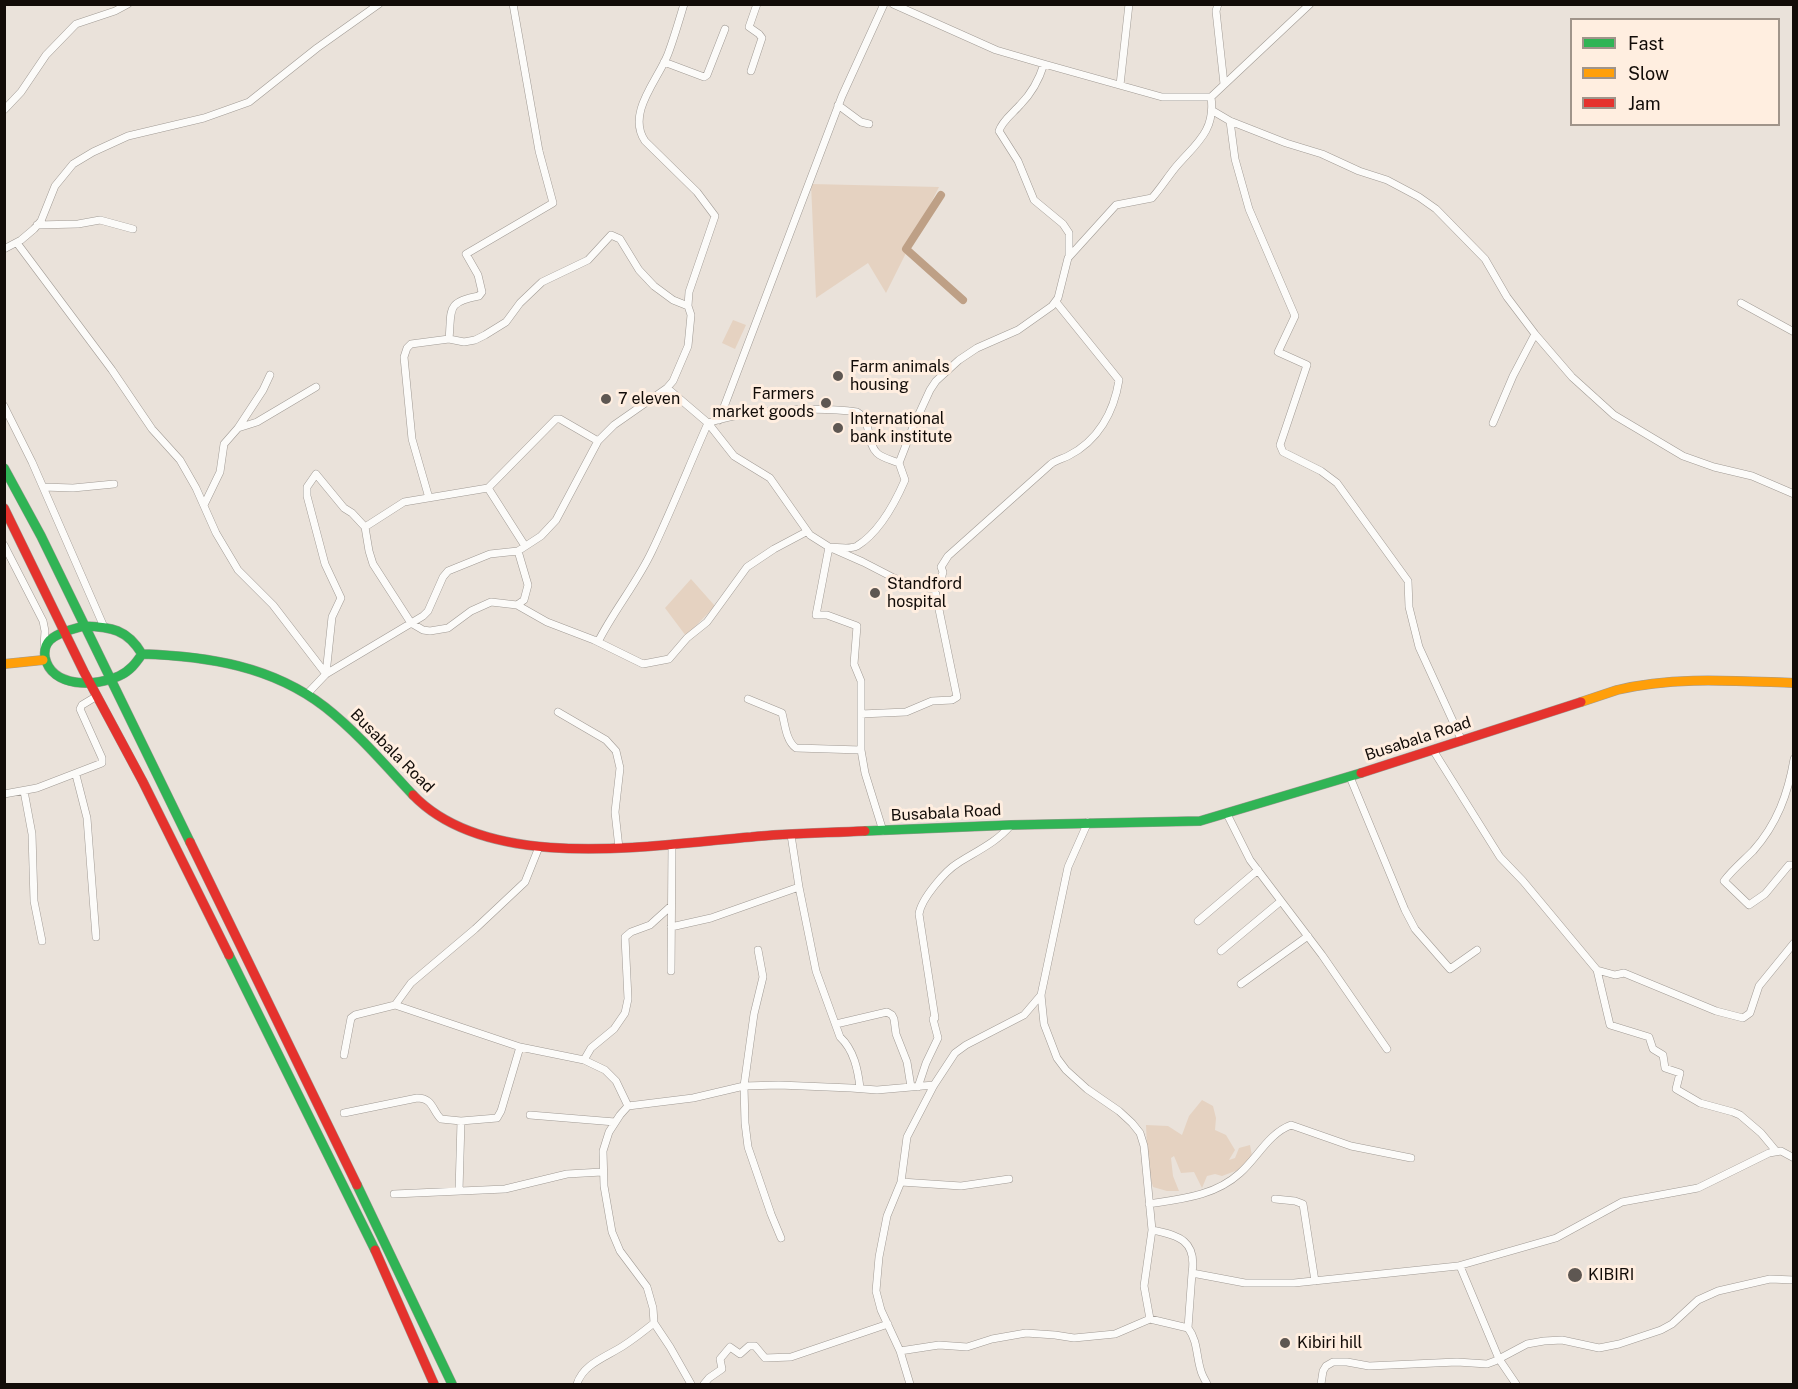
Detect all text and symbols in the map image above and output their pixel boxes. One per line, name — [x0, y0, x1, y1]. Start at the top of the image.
legend — [1570, 18, 1780, 126]
text: Fast — [1628, 33, 1664, 54]
text: Slow — [1628, 63, 1669, 84]
text: Jam — [1628, 93, 1661, 114]
place label: Farm animals housing — [850, 357, 950, 395]
marker: Farm animals housing — [831, 369, 845, 383]
place label: Farmers market goods — [712, 384, 814, 422]
place label: 7 eleven — [618, 389, 680, 409]
marker: 7 eleven — [599, 392, 613, 406]
marker: Farmers market goods — [819, 396, 833, 410]
place label: International bank institute — [850, 409, 952, 447]
marker: International bank institute — [831, 421, 845, 435]
place label: Standford hospital — [887, 574, 962, 612]
marker: Standford hospital — [868, 586, 882, 600]
street label: Busabala Road — [346, 705, 438, 797]
street label: Busabala Road — [1362, 713, 1474, 765]
street label: Busabala Road — [890, 801, 1002, 825]
place label: KIBIRI — [1588, 1265, 1634, 1285]
marker: KIBIRI — [1566, 1266, 1584, 1284]
place label: Kibiri hill — [1297, 1333, 1362, 1353]
marker: Kibiri hill — [1278, 1336, 1292, 1350]

